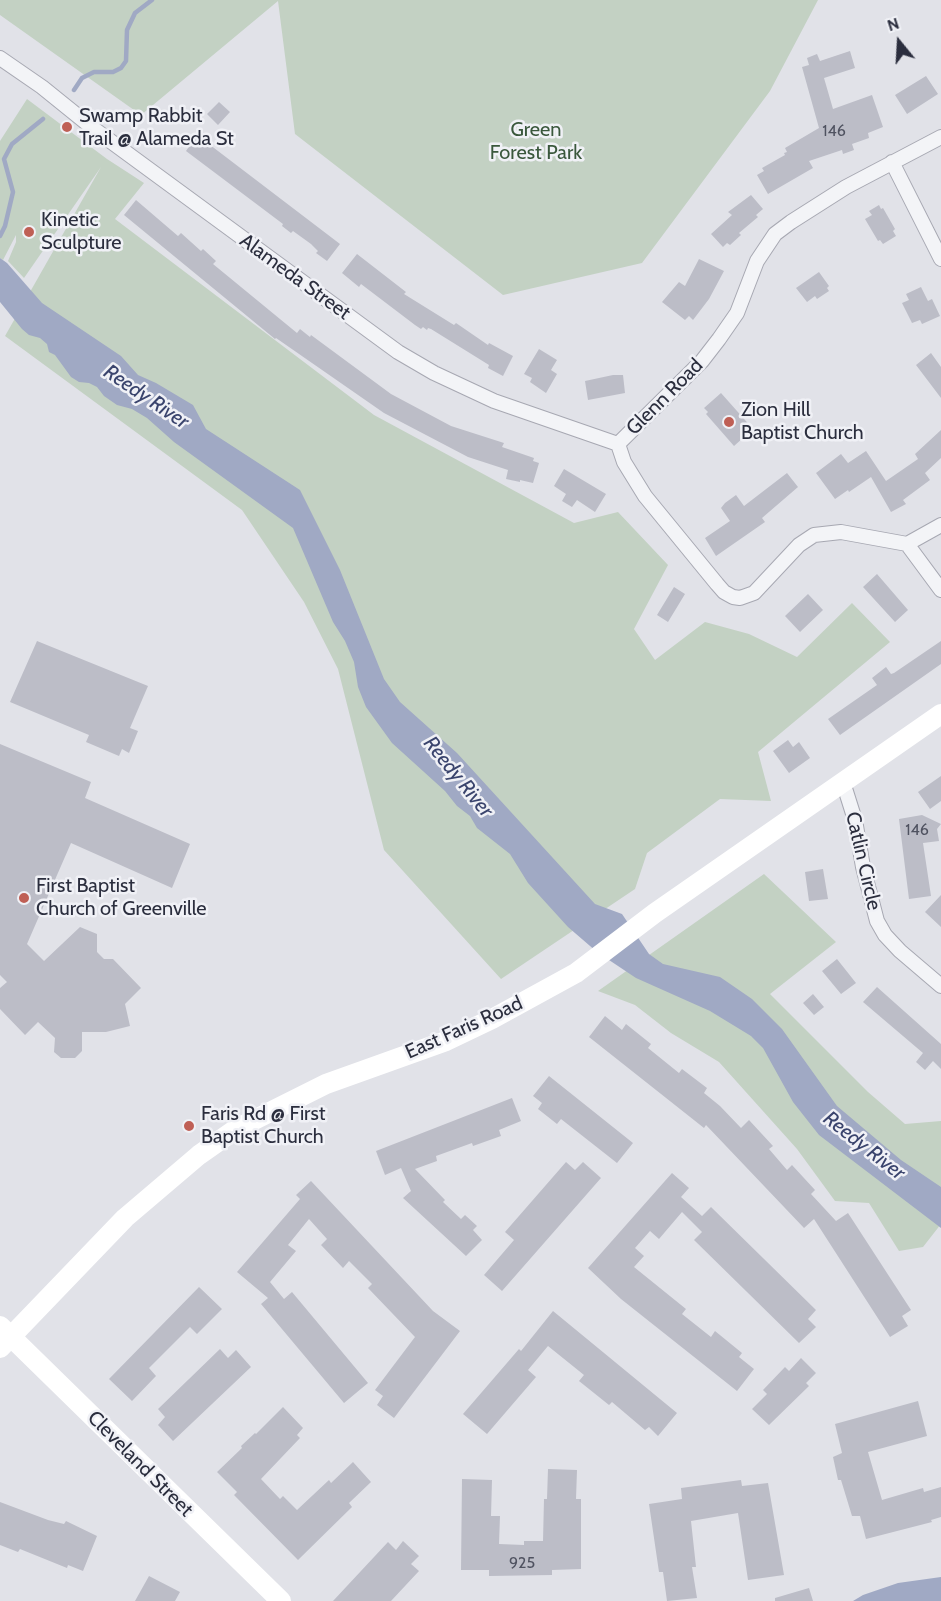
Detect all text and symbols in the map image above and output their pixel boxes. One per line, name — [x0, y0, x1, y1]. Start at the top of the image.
north arrow — [869, 12, 929, 72]
text: N — [885, 14, 902, 35]
place label: Swamp Rabbit Trail @ Alameda St — [79, 104, 234, 151]
park label: Green Forest Park — [490, 118, 582, 165]
marker: Swamp Rabbit Trail @ Alameda St — [60, 120, 74, 134]
house number: 146 — [822, 121, 846, 141]
place label: Kinetic Sculpture — [41, 208, 121, 255]
marker: Kinetic Sculpture — [22, 225, 36, 239]
street label: Alameda Street — [235, 229, 355, 325]
street label: Glenn Road — [622, 354, 708, 440]
water label: Reedy River — [99, 359, 193, 435]
place label: Zion Hill Baptist Church — [741, 398, 864, 445]
marker: Zion Hill Baptist Church — [722, 415, 736, 429]
water label: Reedy River — [418, 731, 498, 823]
street label: Catlin Circle — [840, 809, 886, 913]
house number: 146 — [905, 820, 929, 840]
place label: First Baptist Church of Greenville — [36, 874, 207, 921]
marker: First Baptist Church of Greenville — [17, 891, 31, 905]
street label: East Faris Road — [402, 991, 526, 1065]
place label: Faris Rd @ First Baptist Church — [201, 1102, 325, 1149]
water label: Reedy River — [818, 1106, 910, 1186]
marker: Faris Rd @ First Baptist Church — [182, 1119, 196, 1133]
street label: Cleveland Street — [82, 1406, 198, 1522]
house number: 925 — [509, 1553, 535, 1573]

